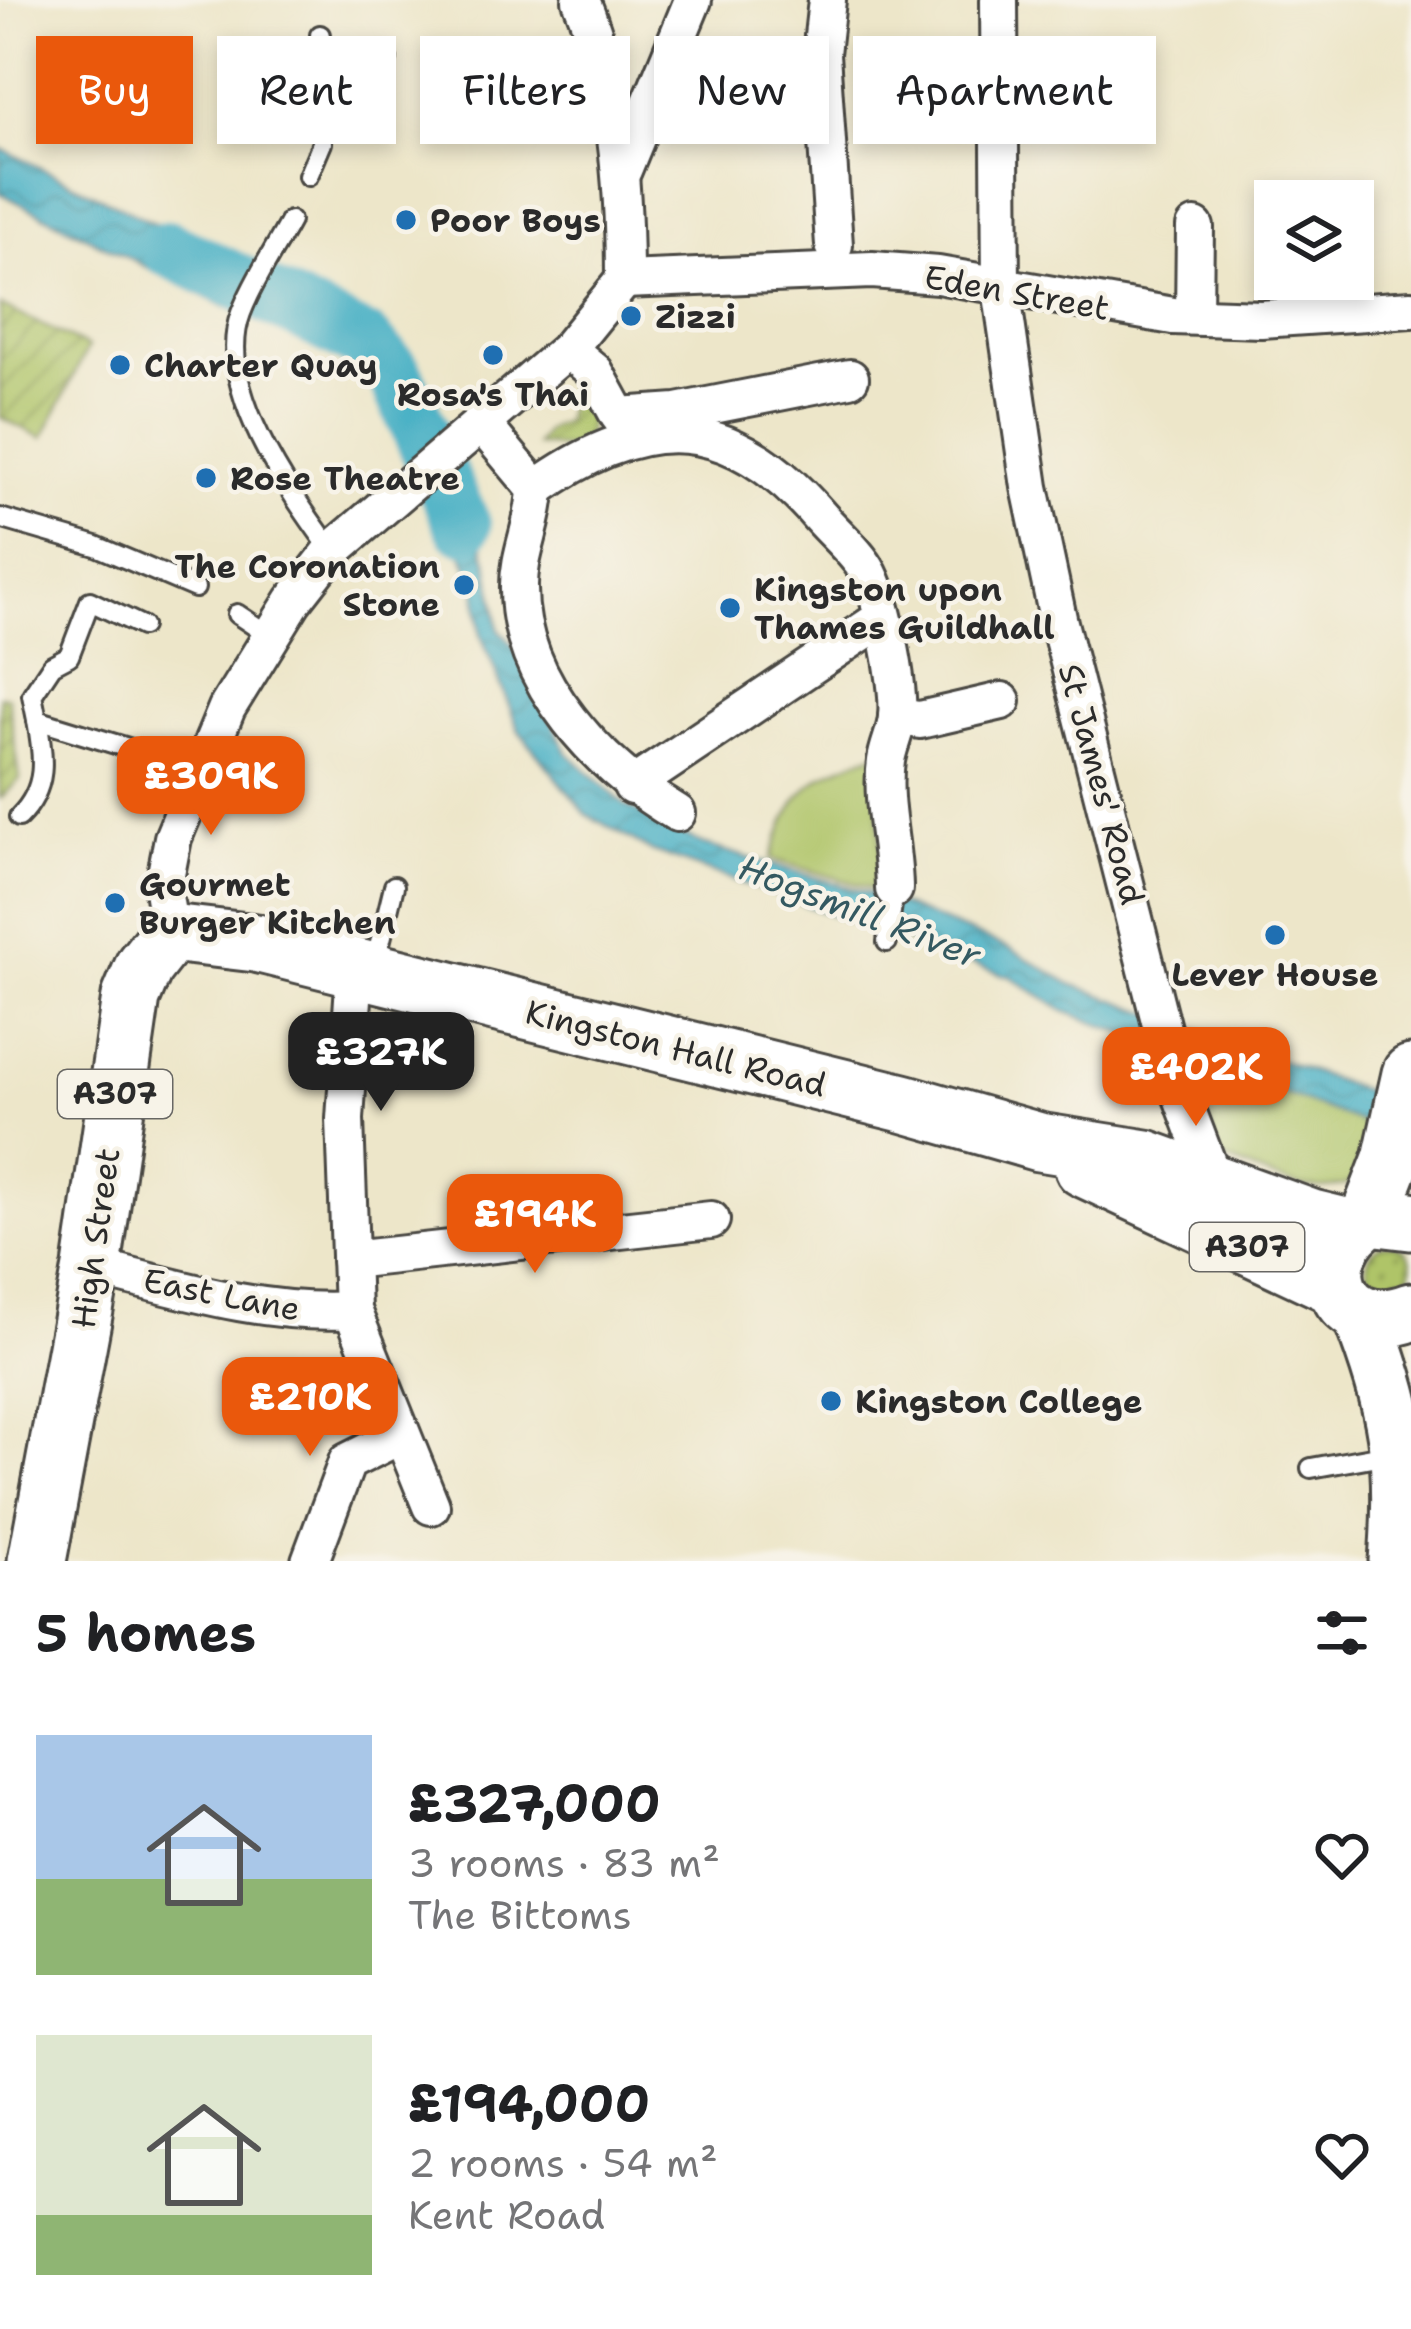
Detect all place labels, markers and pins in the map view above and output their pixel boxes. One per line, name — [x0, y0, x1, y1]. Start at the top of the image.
place label: Poor Boys — [430, 198, 601, 243]
marker: Poor Boys — [393, 207, 419, 233]
place label: Zizzi — [655, 294, 736, 339]
marker: Zizzi — [618, 303, 644, 329]
marker: Rosa's Thai — [480, 342, 506, 368]
place label: Charter Quay — [144, 343, 378, 388]
marker: Charter Quay — [107, 352, 133, 378]
place label: Rosa's Thai — [397, 372, 589, 417]
place label: Rose Theatre — [230, 456, 460, 501]
marker: Rose Theatre — [193, 465, 219, 491]
place label: The Coronation Stone — [174, 544, 440, 627]
place label: Kingston upon Thames Guildhall — [754, 567, 1055, 650]
marker: The Coronation Stone — [451, 572, 477, 598]
marker: Kingston upon Thames Guildhall — [717, 595, 743, 621]
pin: £309K — [127, 736, 295, 838]
place label: Gourmet Burger Kitchen — [139, 862, 396, 945]
marker: Gourmet Burger Kitchen — [102, 890, 128, 916]
marker: Lever House — [1262, 922, 1288, 948]
place label: Lever House — [1171, 952, 1379, 997]
pin: £327K — [297, 1012, 465, 1114]
pin: £402K — [1112, 1027, 1280, 1129]
pin: £194K — [451, 1174, 619, 1276]
pin: £210K — [226, 1357, 394, 1459]
place label: Kingston College — [855, 1379, 1143, 1424]
marker: Kingston College — [818, 1388, 844, 1414]

